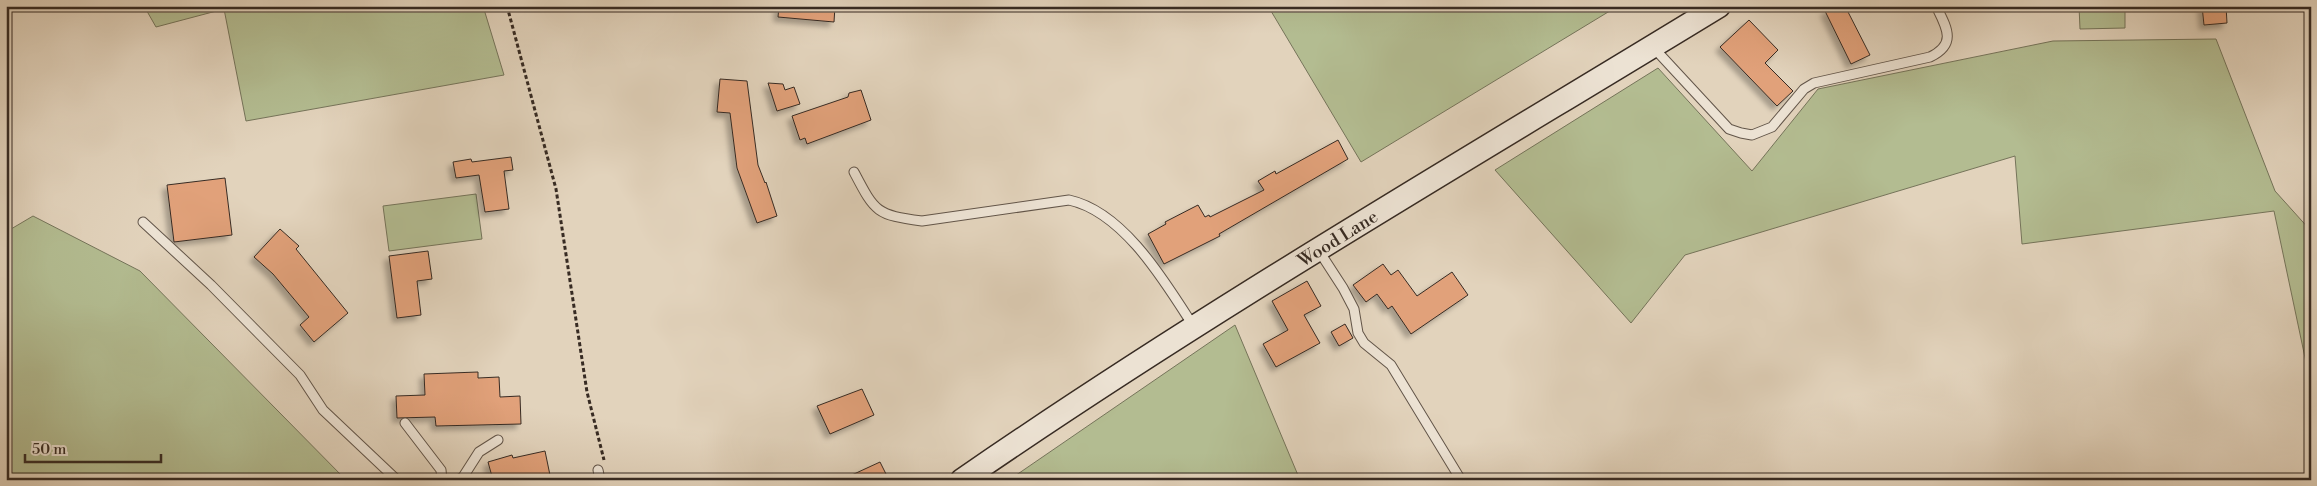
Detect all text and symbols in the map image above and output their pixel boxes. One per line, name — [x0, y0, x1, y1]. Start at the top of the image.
street label: Wood Lane — [1293, 205, 1382, 273]
scale bar — [25, 431, 161, 463]
text: 50 m — [32, 440, 66, 459]

